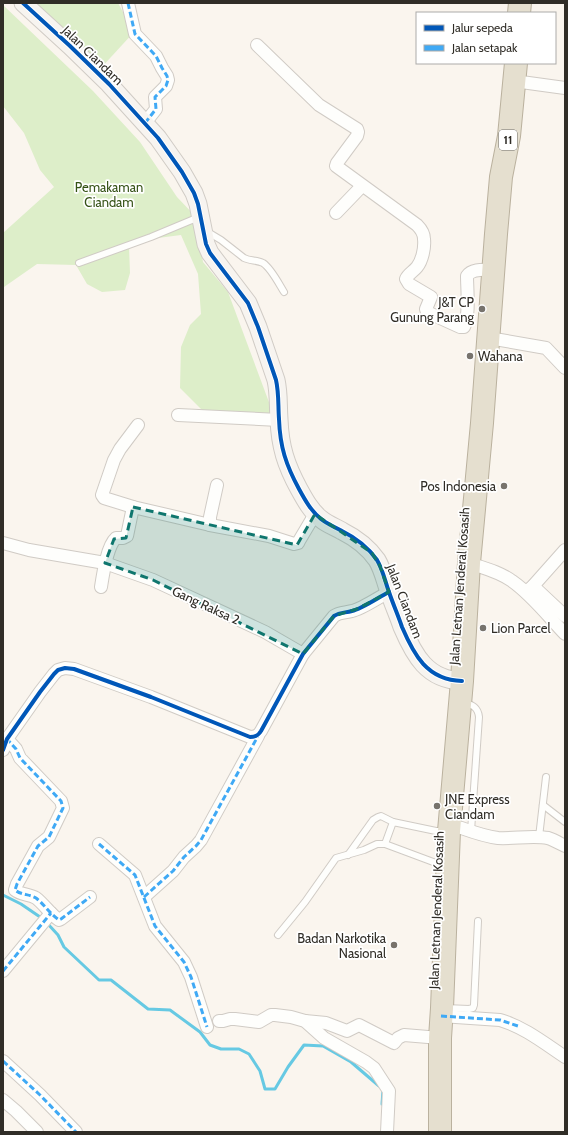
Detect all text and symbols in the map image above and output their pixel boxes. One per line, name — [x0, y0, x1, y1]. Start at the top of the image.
legend — [416, 12, 556, 64]
text: Jalur sepeda — [451, 20, 513, 35]
street label: Jalan Ciandam — [59, 21, 127, 88]
text: Jalan setapak — [451, 40, 518, 55]
road number: 11 — [499, 130, 517, 150]
park label: Pemakaman Ciandam — [75, 179, 143, 210]
place label: J&T CP Gunung Parang — [390, 294, 475, 325]
marker: J&T CP Gunung Parang — [477, 304, 487, 314]
place label: Wahana — [478, 348, 524, 364]
marker: Wahana — [465, 351, 475, 361]
place label: Pos Indonesia — [420, 478, 497, 494]
marker: Pos Indonesia — [499, 481, 509, 491]
street label: Jalan Letnan Jenderal Kosasih — [445, 507, 472, 666]
street label: Jalan Ciandam — [383, 561, 427, 640]
street label: Gang Raksa 2 — [170, 582, 243, 628]
place label: Lion Parcel — [491, 620, 551, 636]
marker: Lion Parcel — [478, 623, 488, 633]
place label: JNE Express Ciandam — [444, 791, 510, 822]
marker: JNE Express Ciandam — [432, 801, 442, 811]
street label: Jalan Letnan Jenderal Kosasih — [425, 831, 447, 990]
place label: Badan Narkotika Nasional — [297, 930, 387, 961]
marker: Badan Narkotika Nasional — [389, 940, 399, 950]

